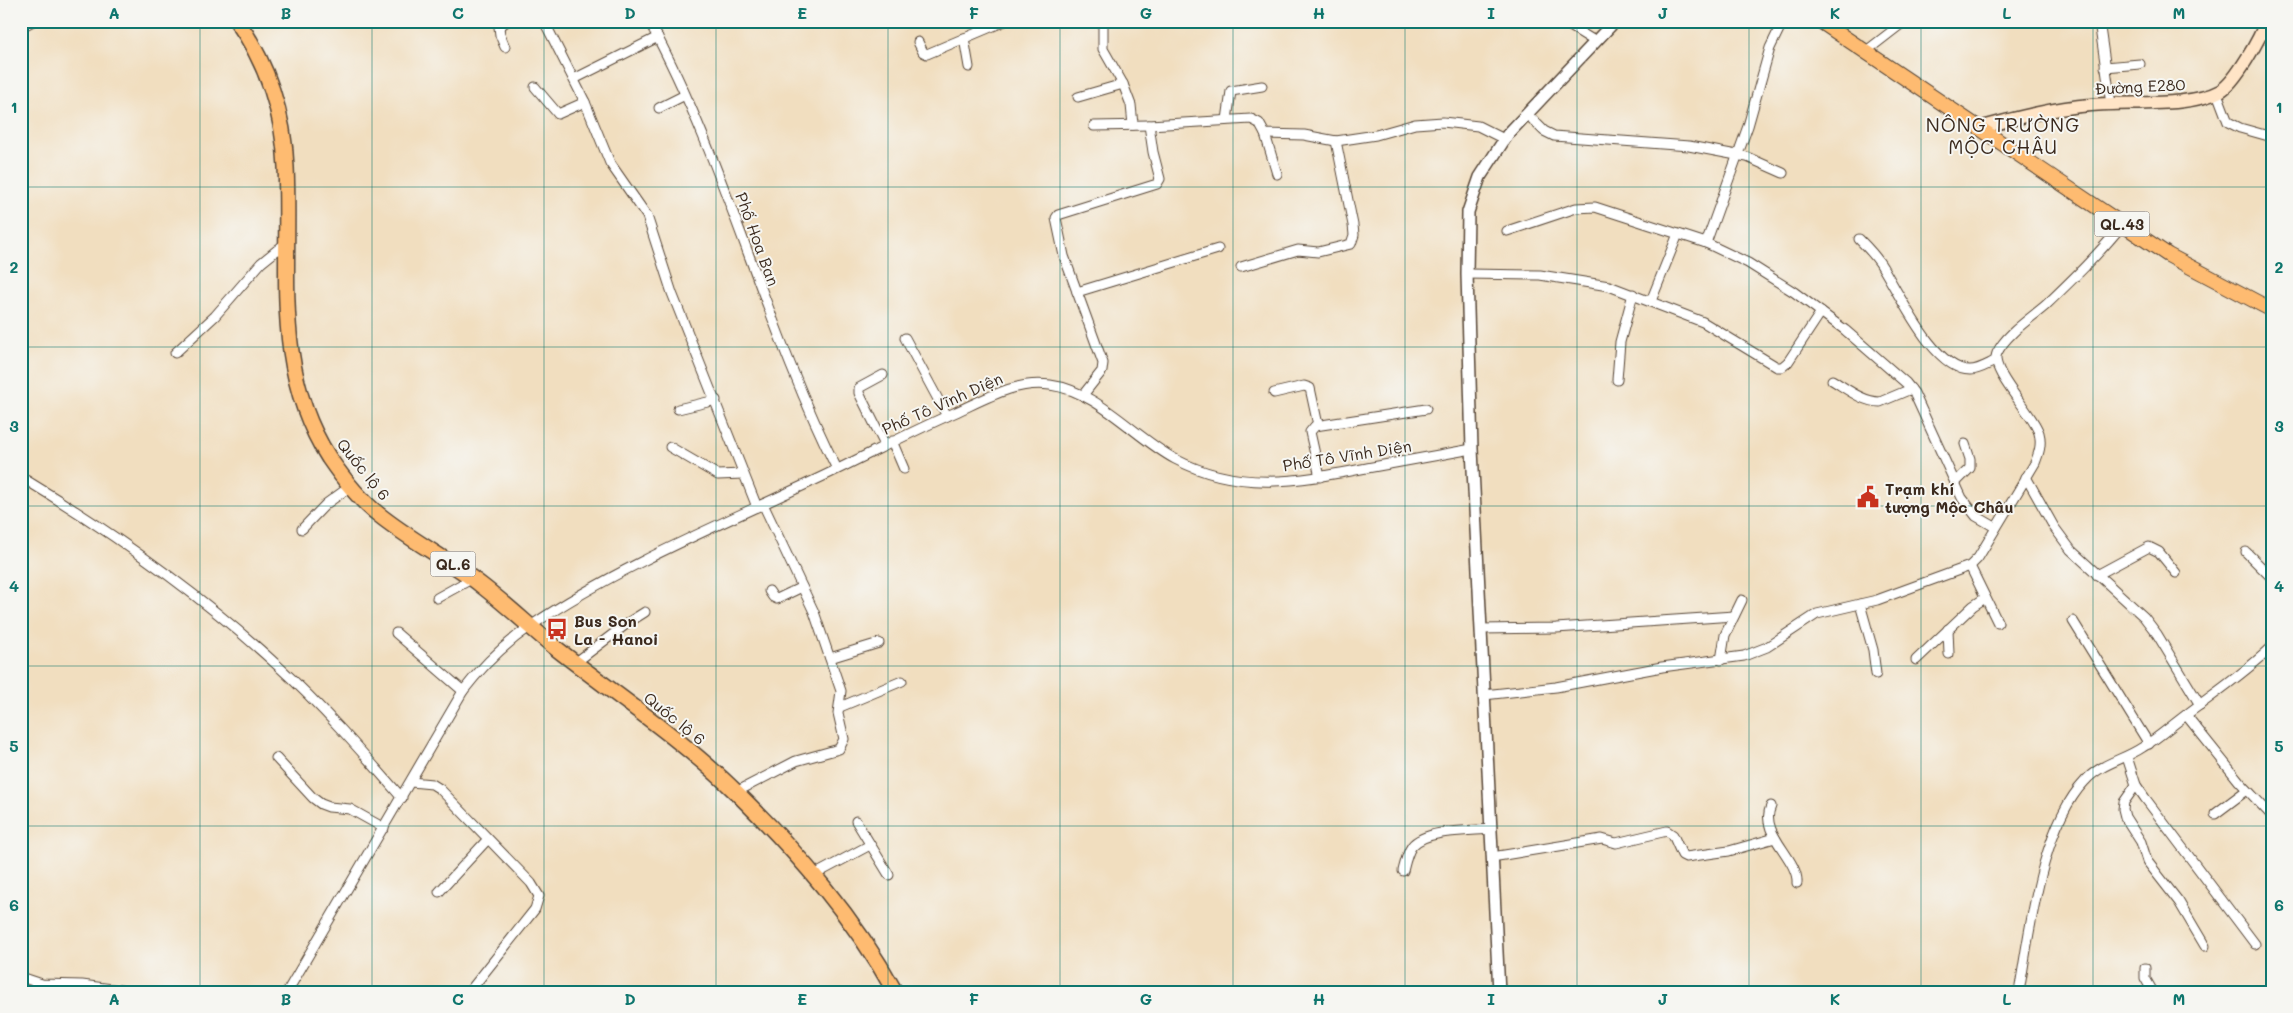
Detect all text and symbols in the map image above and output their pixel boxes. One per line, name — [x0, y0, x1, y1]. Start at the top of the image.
text: A — [108, 2, 120, 23]
text: B — [281, 2, 291, 23]
text: C — [452, 2, 464, 23]
text: D — [624, 2, 636, 23]
text: E — [797, 2, 807, 23]
text: F — [969, 2, 979, 23]
text: G — [1140, 2, 1152, 23]
text: H — [1313, 2, 1325, 23]
text: I — [1487, 2, 1495, 23]
text: J — [1658, 2, 1668, 23]
text: K — [1830, 2, 1840, 23]
text: L — [2002, 2, 2012, 23]
text: M — [2173, 2, 2185, 23]
street label: Đường E280 — [2094, 73, 2186, 99]
text: 1 — [10, 96, 18, 117]
text: 1 — [2275, 96, 2283, 117]
district label: NÔNG TRƯỜNG MỘC CHÂU — [1926, 112, 2080, 159]
street label: Phố Hoa Ban — [731, 189, 785, 289]
road number: QL.43 — [2094, 212, 2150, 236]
text: 2 — [10, 256, 19, 277]
text: 2 — [2275, 256, 2284, 277]
street label: Phố Tô Vĩnh Diện — [878, 367, 1006, 439]
text: 3 — [9, 415, 19, 436]
text: 3 — [2274, 415, 2284, 436]
street label: Quốc lộ 6 — [333, 434, 395, 504]
street label: Phố Tô Vĩnh Diện — [1281, 434, 1413, 476]
place label: Trạm khí tượng Mộc Châu — [1885, 478, 2014, 517]
public building icon: Trạm khí tượng Mộc Châu — [1855, 484, 1881, 510]
road number: QL.6 — [430, 552, 476, 576]
text: 4 — [9, 575, 19, 596]
text: 4 — [2274, 575, 2284, 596]
place label: Bus Son La - Hanoi — [574, 610, 658, 649]
bus stop icon: Bus Son La - Hanoi — [544, 616, 570, 642]
street label: Quốc lộ 6 — [640, 687, 710, 749]
text: 5 — [9, 735, 19, 756]
text: 5 — [2274, 735, 2284, 756]
text: 6 — [9, 894, 19, 915]
text: 6 — [2274, 894, 2284, 915]
text: A — [108, 988, 120, 1009]
text: B — [281, 988, 291, 1009]
text: C — [452, 988, 464, 1009]
text: D — [624, 988, 636, 1009]
text: E — [797, 988, 807, 1009]
text: F — [969, 988, 979, 1009]
text: G — [1140, 988, 1152, 1009]
text: H — [1313, 988, 1325, 1009]
text: I — [1487, 988, 1495, 1009]
text: J — [1658, 988, 1668, 1009]
text: K — [1830, 988, 1840, 1009]
text: L — [2002, 988, 2012, 1009]
text: M — [2173, 988, 2185, 1009]

